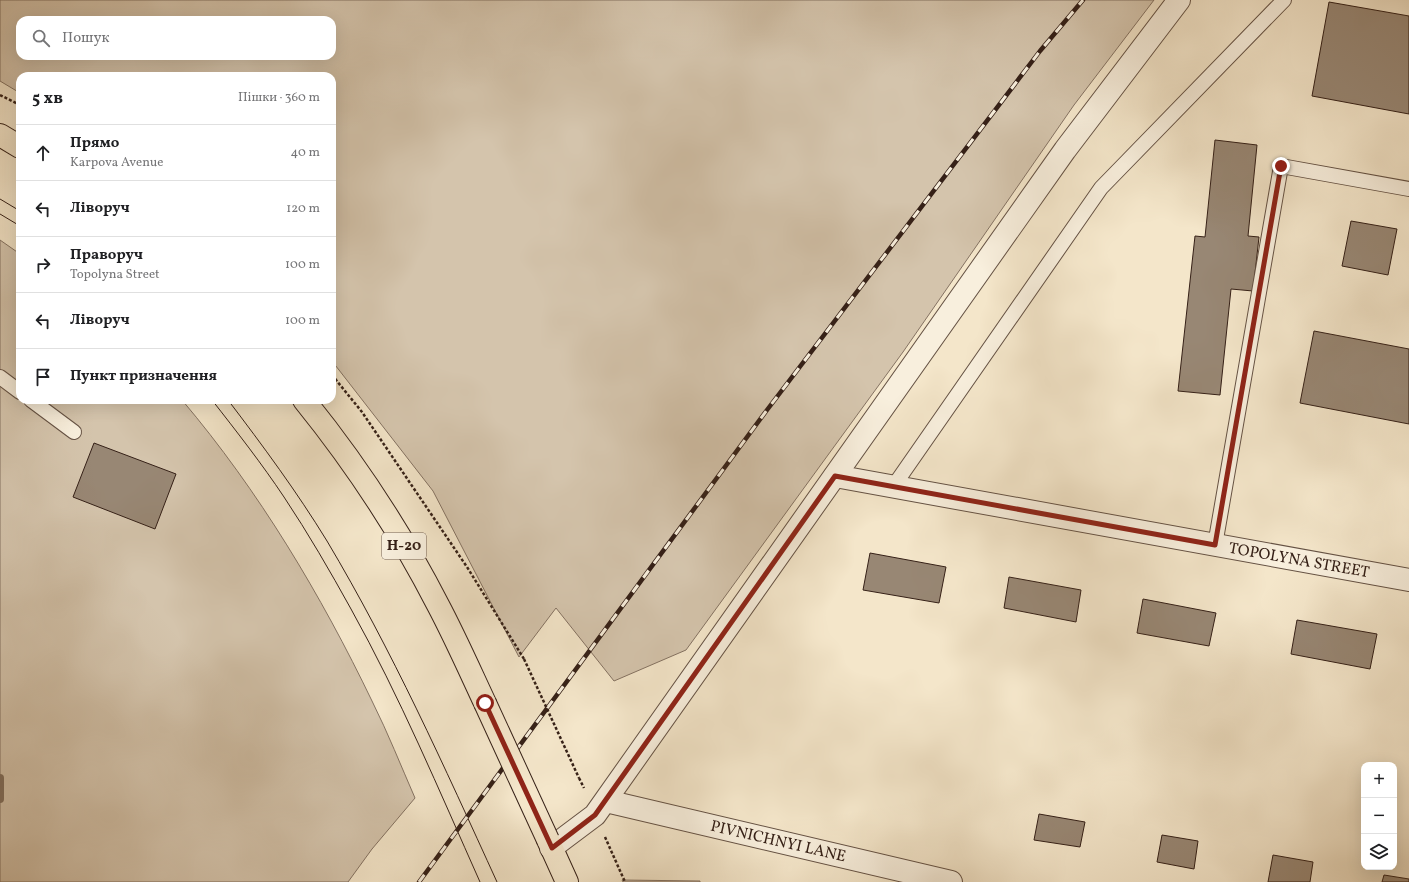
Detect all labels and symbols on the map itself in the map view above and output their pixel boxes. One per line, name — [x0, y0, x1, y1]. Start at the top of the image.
route end — [1272, 157, 1290, 175]
road number: Н-20 — [382, 533, 426, 559]
street label: TOPOLYNA STREET — [1227, 538, 1371, 584]
route start — [476, 694, 494, 712]
street label: PIVNICHNYI LANE — [708, 816, 848, 868]

